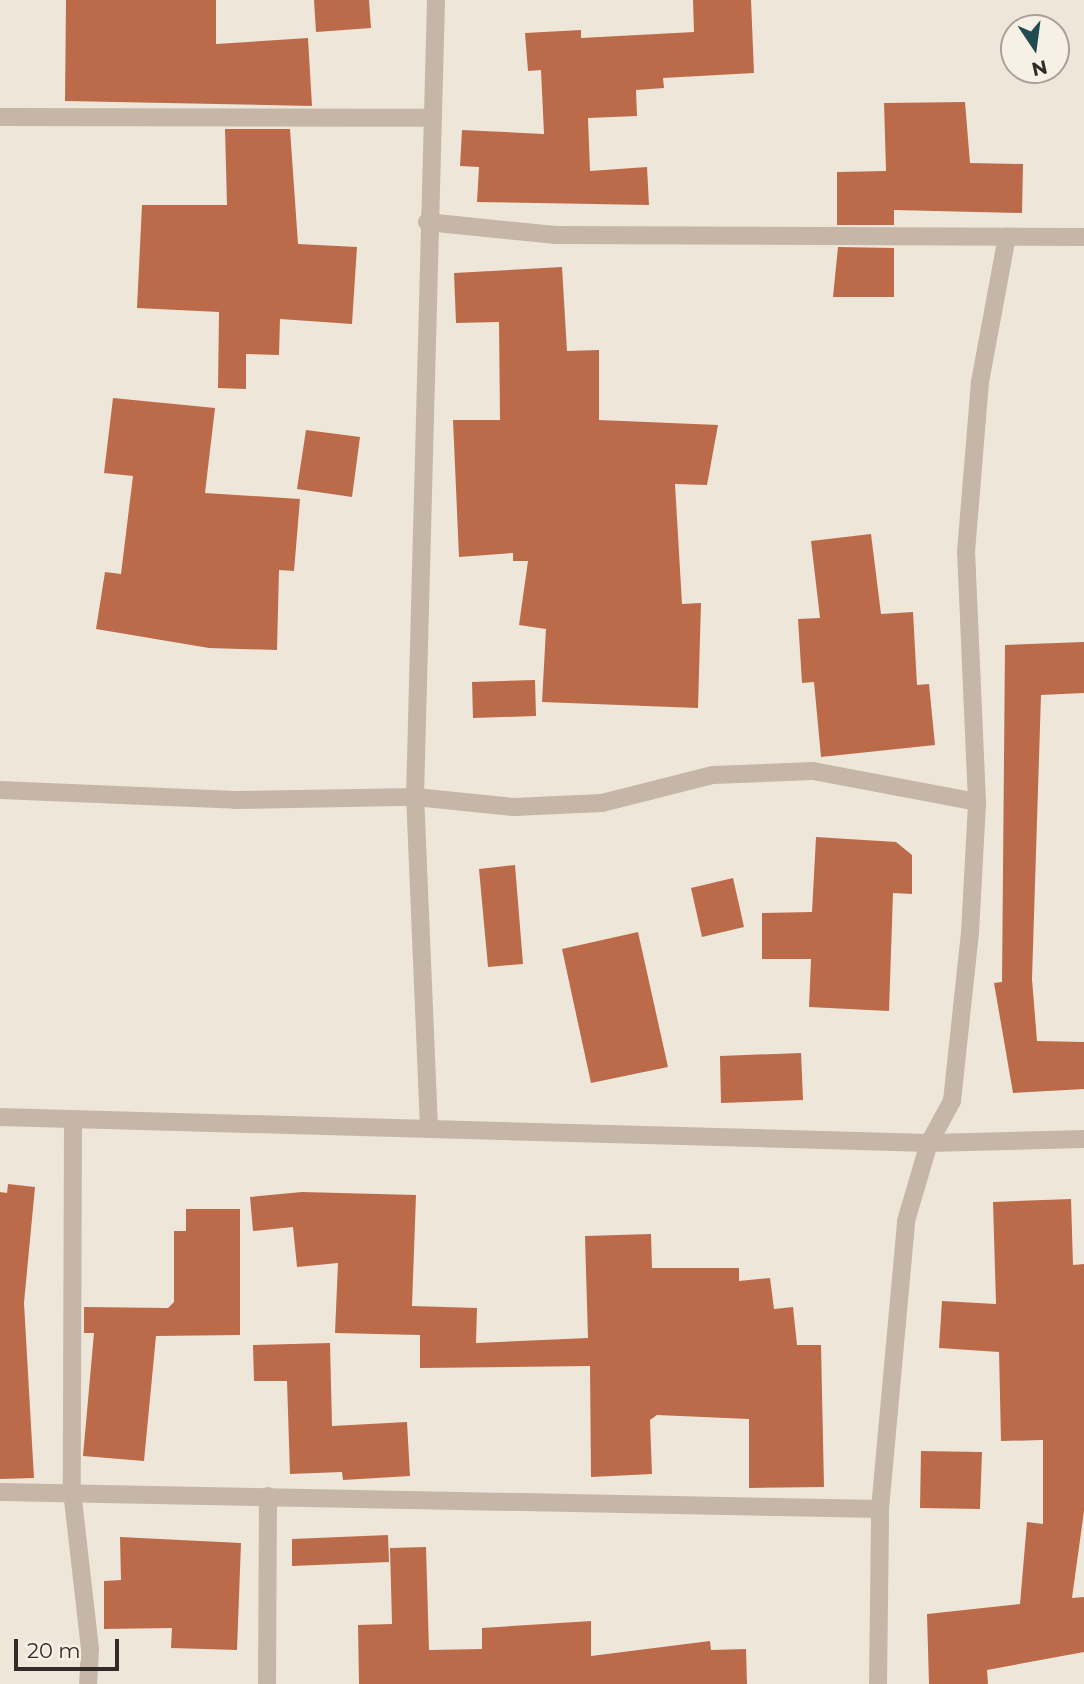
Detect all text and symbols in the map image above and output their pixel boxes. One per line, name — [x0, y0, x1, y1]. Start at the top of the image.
north arrow — [1000, 14, 1070, 84]
text: N — [1029, 55, 1049, 81]
scale bar — [18, 1624, 122, 1668]
text: 20 m — [27, 1638, 81, 1663]

